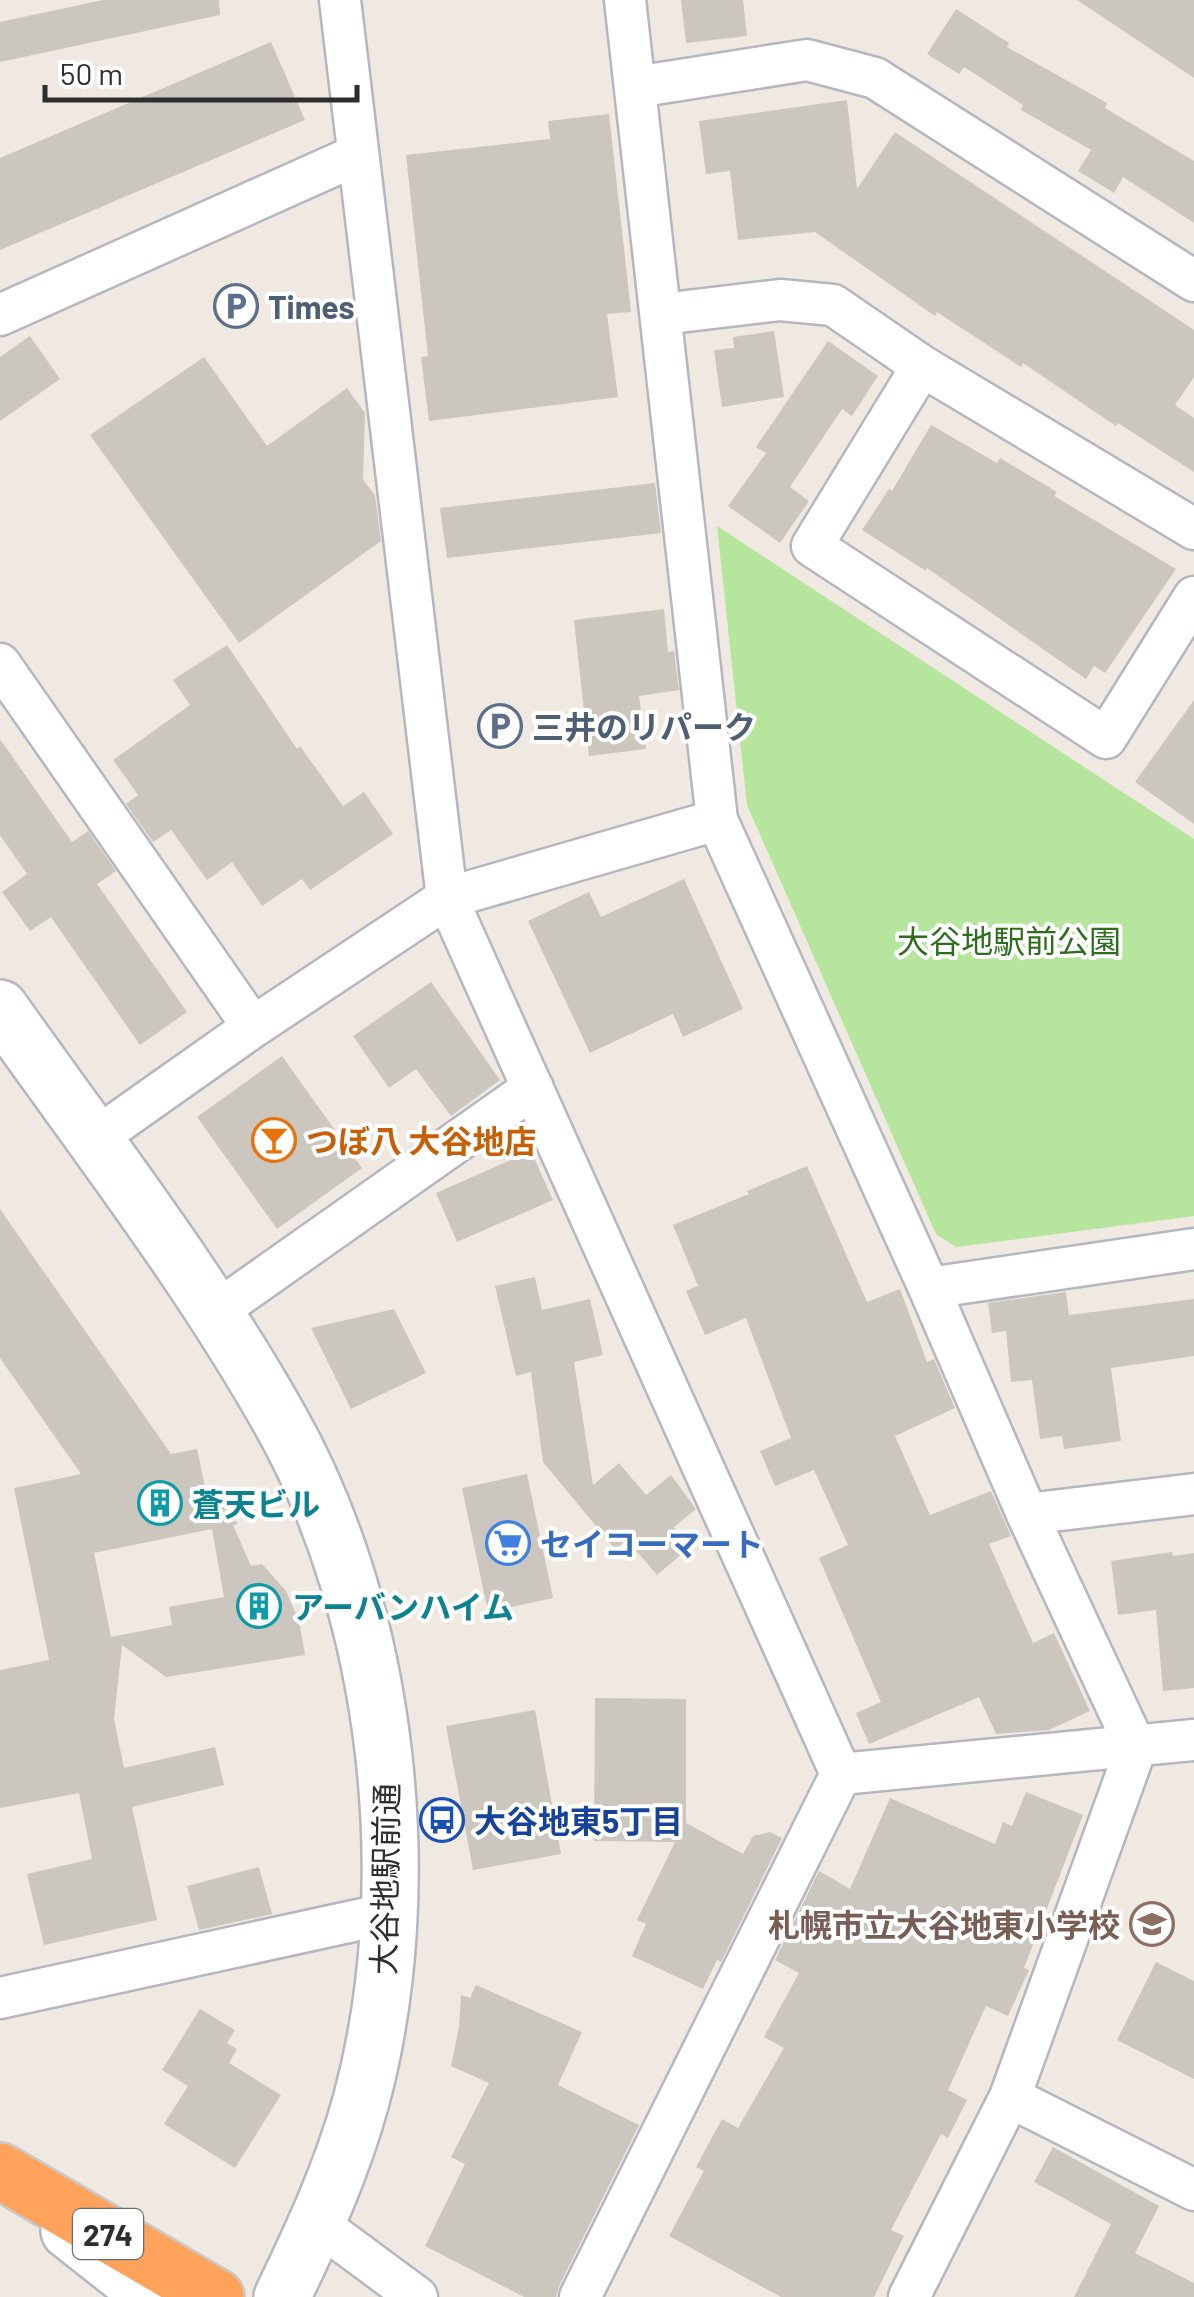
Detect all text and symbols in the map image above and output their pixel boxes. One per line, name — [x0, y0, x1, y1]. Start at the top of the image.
scale bar — [45, 40, 358, 102]
text: 50 m — [60, 55, 123, 91]
parking icon: Times — [213, 283, 259, 329]
place label: Times — [268, 287, 355, 325]
parking icon: 三井のリパーク — [477, 703, 523, 749]
place label: 三井のリパーク — [532, 707, 756, 745]
park label: 大谷地駅前公園 — [897, 921, 1121, 959]
bar icon: つぼ八 大谷地店 — [251, 1117, 297, 1163]
place label: つぼ八 大谷地店 — [306, 1121, 536, 1159]
building icon: 蒼天ビル — [137, 1480, 183, 1526]
place label: 蒼天ビル — [192, 1484, 320, 1522]
supermarket icon: セイコーマート — [485, 1520, 531, 1566]
place label: セイコーマート — [540, 1524, 764, 1562]
building icon: アーバンハイム — [236, 1583, 282, 1629]
place label: アーバンハイム — [292, 1587, 514, 1625]
street label: 大谷地駅前通 — [363, 1783, 405, 1975]
bus stop icon: 大谷地東5丁目 — [419, 1797, 465, 1843]
place label: 大谷地東5丁目 — [474, 1801, 683, 1839]
school or university icon: 札幌市立大谷地東小学校 — [1129, 1901, 1175, 1947]
place label: 札幌市立大谷地東小学校 — [768, 1905, 1120, 1943]
road number: 274 — [73, 2209, 143, 2259]

